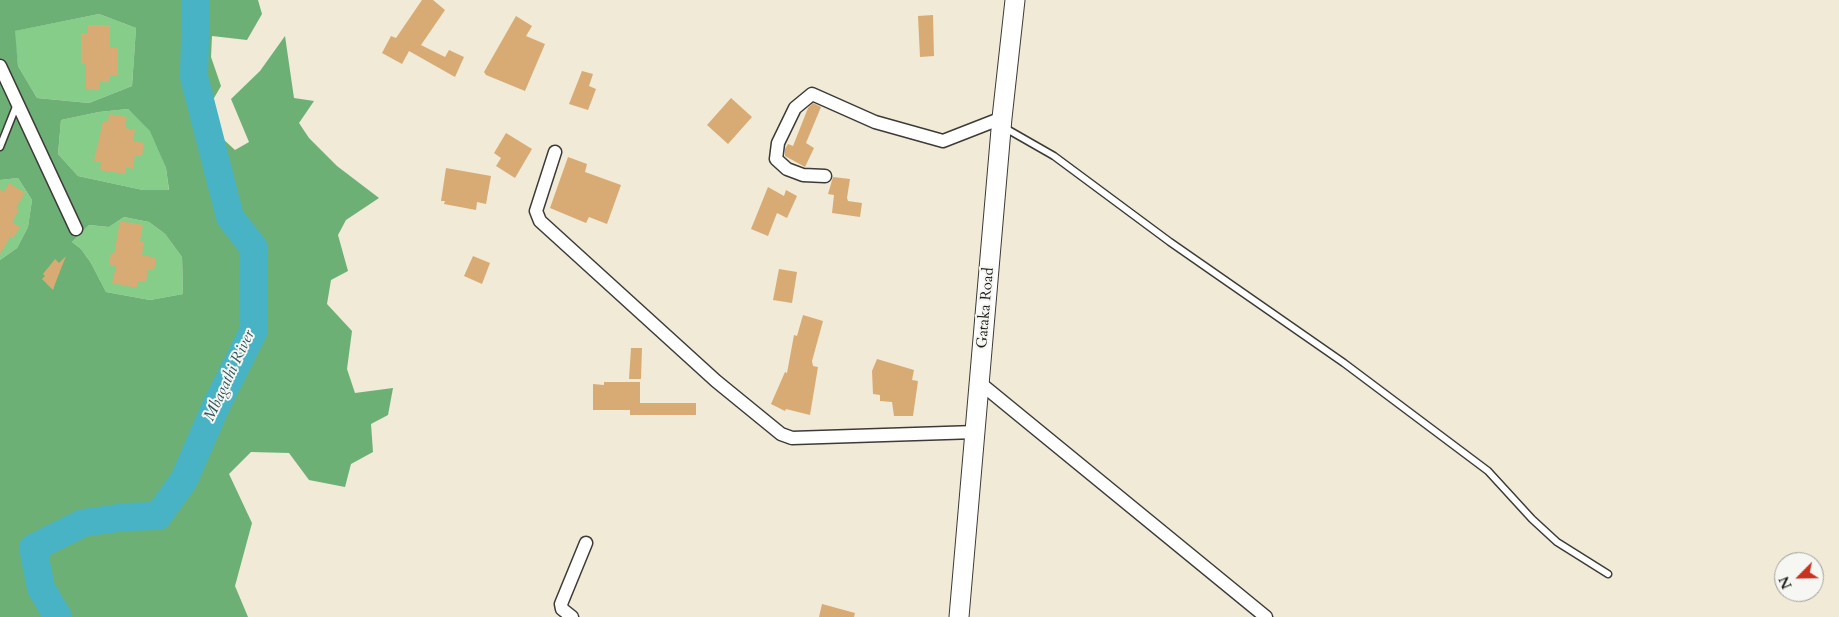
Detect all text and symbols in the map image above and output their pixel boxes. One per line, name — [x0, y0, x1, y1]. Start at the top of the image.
street label: Gataka Road — [974, 267, 998, 349]
water label: Mbagathi River — [201, 327, 259, 425]
north arrow — [1774, 552, 1824, 602]
text: N — [1775, 573, 1797, 592]

